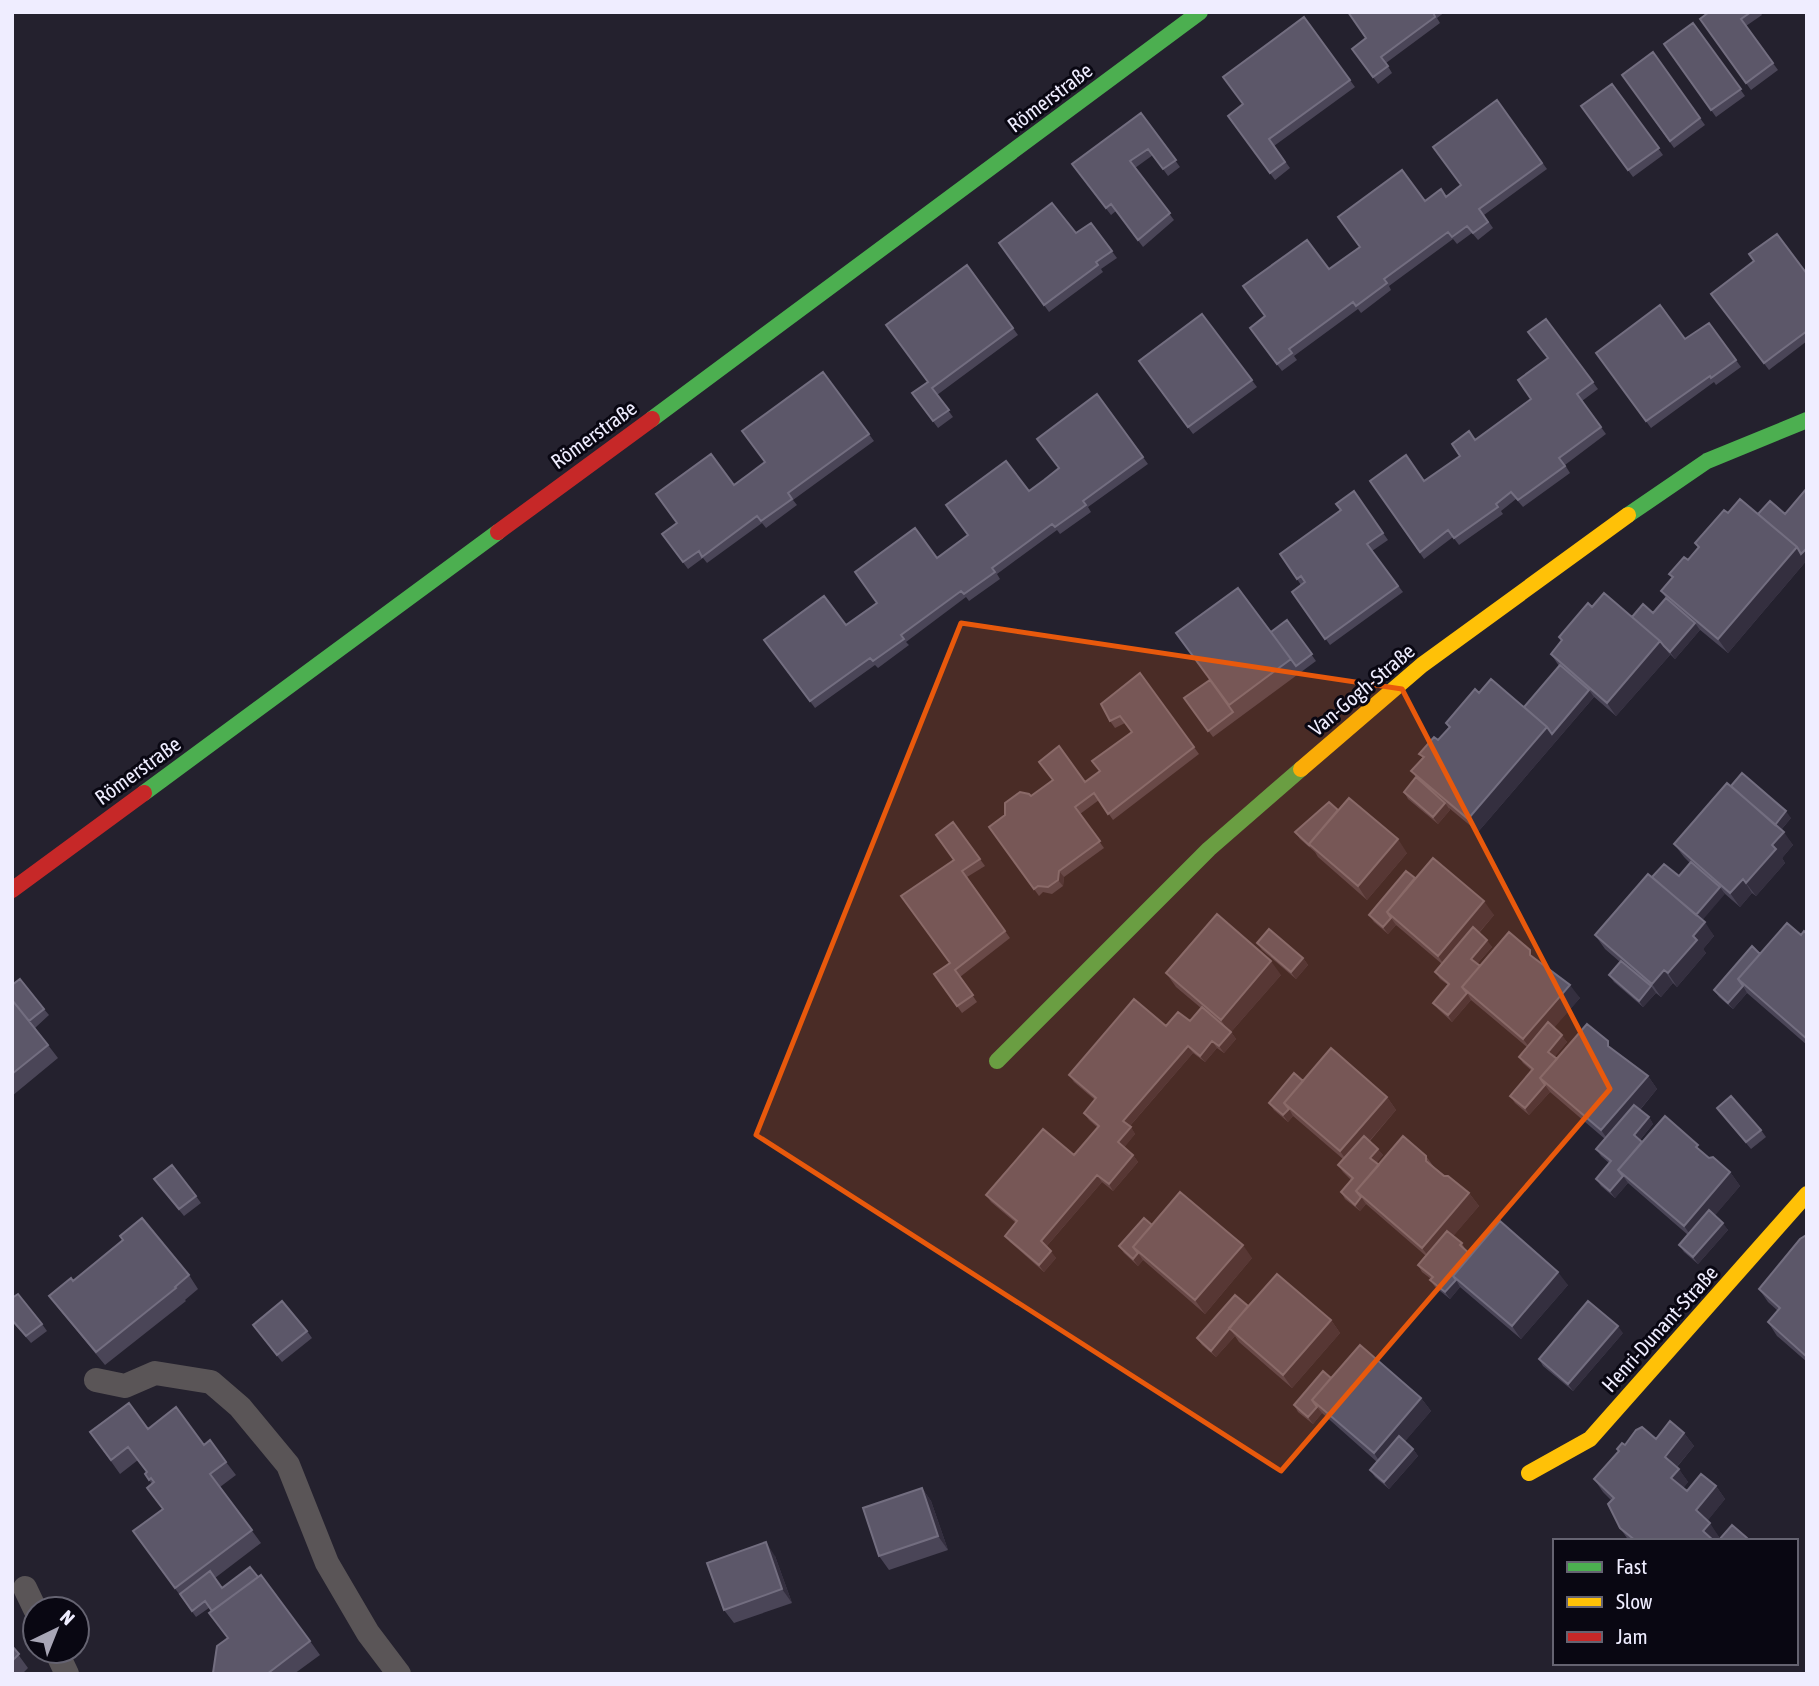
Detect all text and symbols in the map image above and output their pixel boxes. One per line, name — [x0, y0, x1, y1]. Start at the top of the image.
street label: Römerstraße — [1002, 58, 1096, 137]
street label: Römerstraße — [546, 395, 641, 473]
street label: Van-Gogh-Straße — [1304, 638, 1419, 740]
street label: Römerstraße — [90, 731, 185, 809]
street label: Henri-Dunant-Straße — [1596, 1260, 1722, 1396]
legend — [1553, 1539, 1798, 1665]
text: Fast — [1616, 1554, 1647, 1578]
text: Slow — [1616, 1589, 1653, 1613]
north arrow — [21, 1595, 91, 1665]
text: N — [56, 1606, 79, 1629]
text: Jam — [1616, 1624, 1648, 1648]

